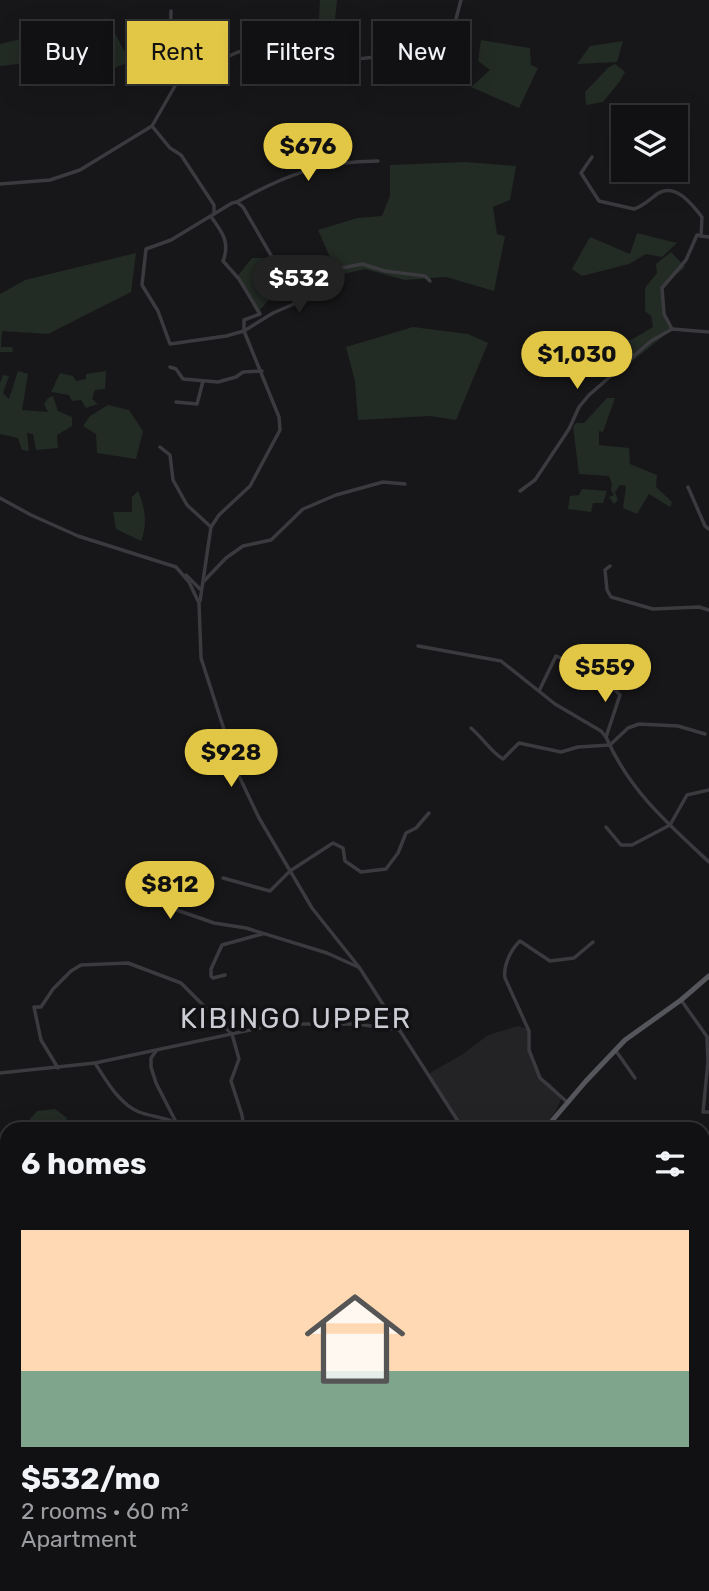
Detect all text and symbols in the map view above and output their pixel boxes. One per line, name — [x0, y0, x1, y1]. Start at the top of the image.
chip: Buy — [21, 21, 113, 84]
chip: Rent — [127, 21, 228, 84]
chip: Filters — [242, 21, 359, 84]
chip: New — [373, 21, 470, 84]
map controls — [611, 105, 688, 182]
button: layers — [611, 105, 688, 182]
pin: $676 — [267, 124, 349, 183]
text: $676 — [279, 132, 337, 160]
pin: $532 — [258, 256, 340, 315]
text: $532 — [269, 264, 329, 292]
pin: $1,030 — [520, 332, 634, 391]
text: $1,030 — [537, 340, 617, 368]
pin: $559 — [564, 644, 646, 704]
text: $559 — [575, 653, 635, 681]
pin: $928 — [190, 730, 272, 789]
text: $928 — [201, 738, 261, 766]
pin: $812 — [129, 862, 211, 921]
text: $812 — [141, 870, 199, 898]
district label: KIBINGO UPPER — [180, 1002, 412, 1035]
icon: filters — [651, 1145, 689, 1183]
text: 6 homes — [21, 1146, 147, 1182]
icon: home — [292, 1276, 418, 1402]
text: $532/mo — [21, 1461, 160, 1497]
text: 2 rooms · 60 m² — [21, 1497, 189, 1525]
text: Apartment — [21, 1525, 137, 1553]

